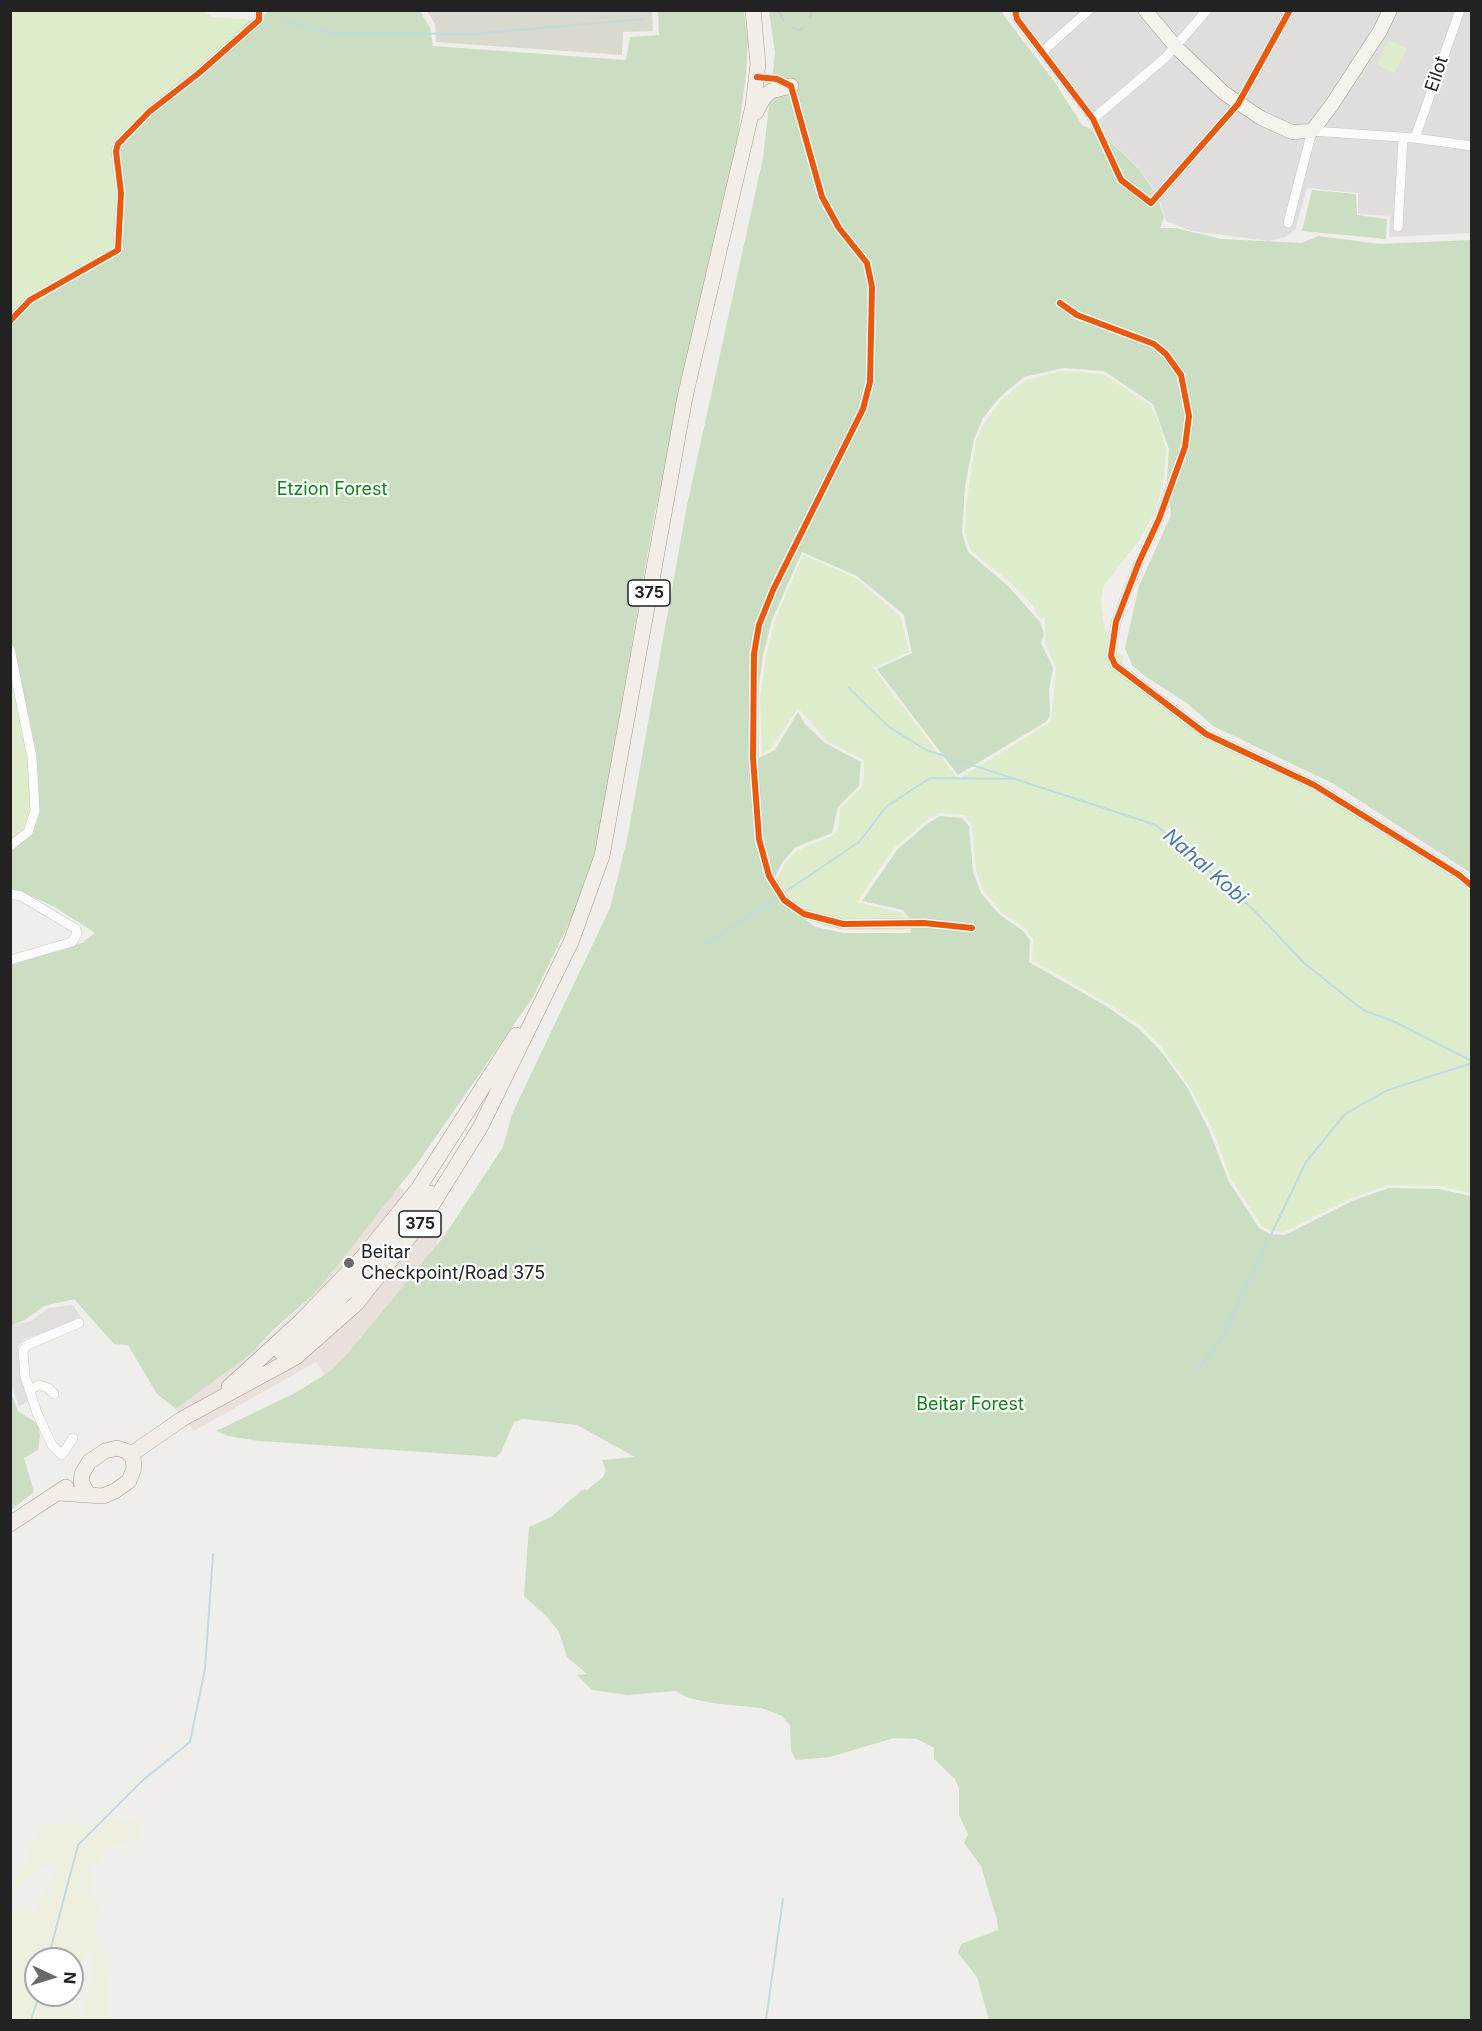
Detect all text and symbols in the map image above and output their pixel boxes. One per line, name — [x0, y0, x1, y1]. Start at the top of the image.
street label: Eilot — [1421, 53, 1453, 95]
park label: Etzion Forest — [277, 479, 387, 501]
road number: 375 — [628, 580, 670, 606]
water label: Nahal Kobi — [1158, 824, 1252, 910]
road number: 375 — [399, 1211, 441, 1237]
place label: Beitar Checkpoint/Road 375 — [361, 1242, 545, 1284]
marker: Beitar Checkpoint/Road 375 — [342, 1256, 356, 1270]
park label: Beitar Forest — [916, 1394, 1024, 1416]
north arrow — [24, 1947, 84, 2007]
text: N — [60, 1971, 80, 1985]

